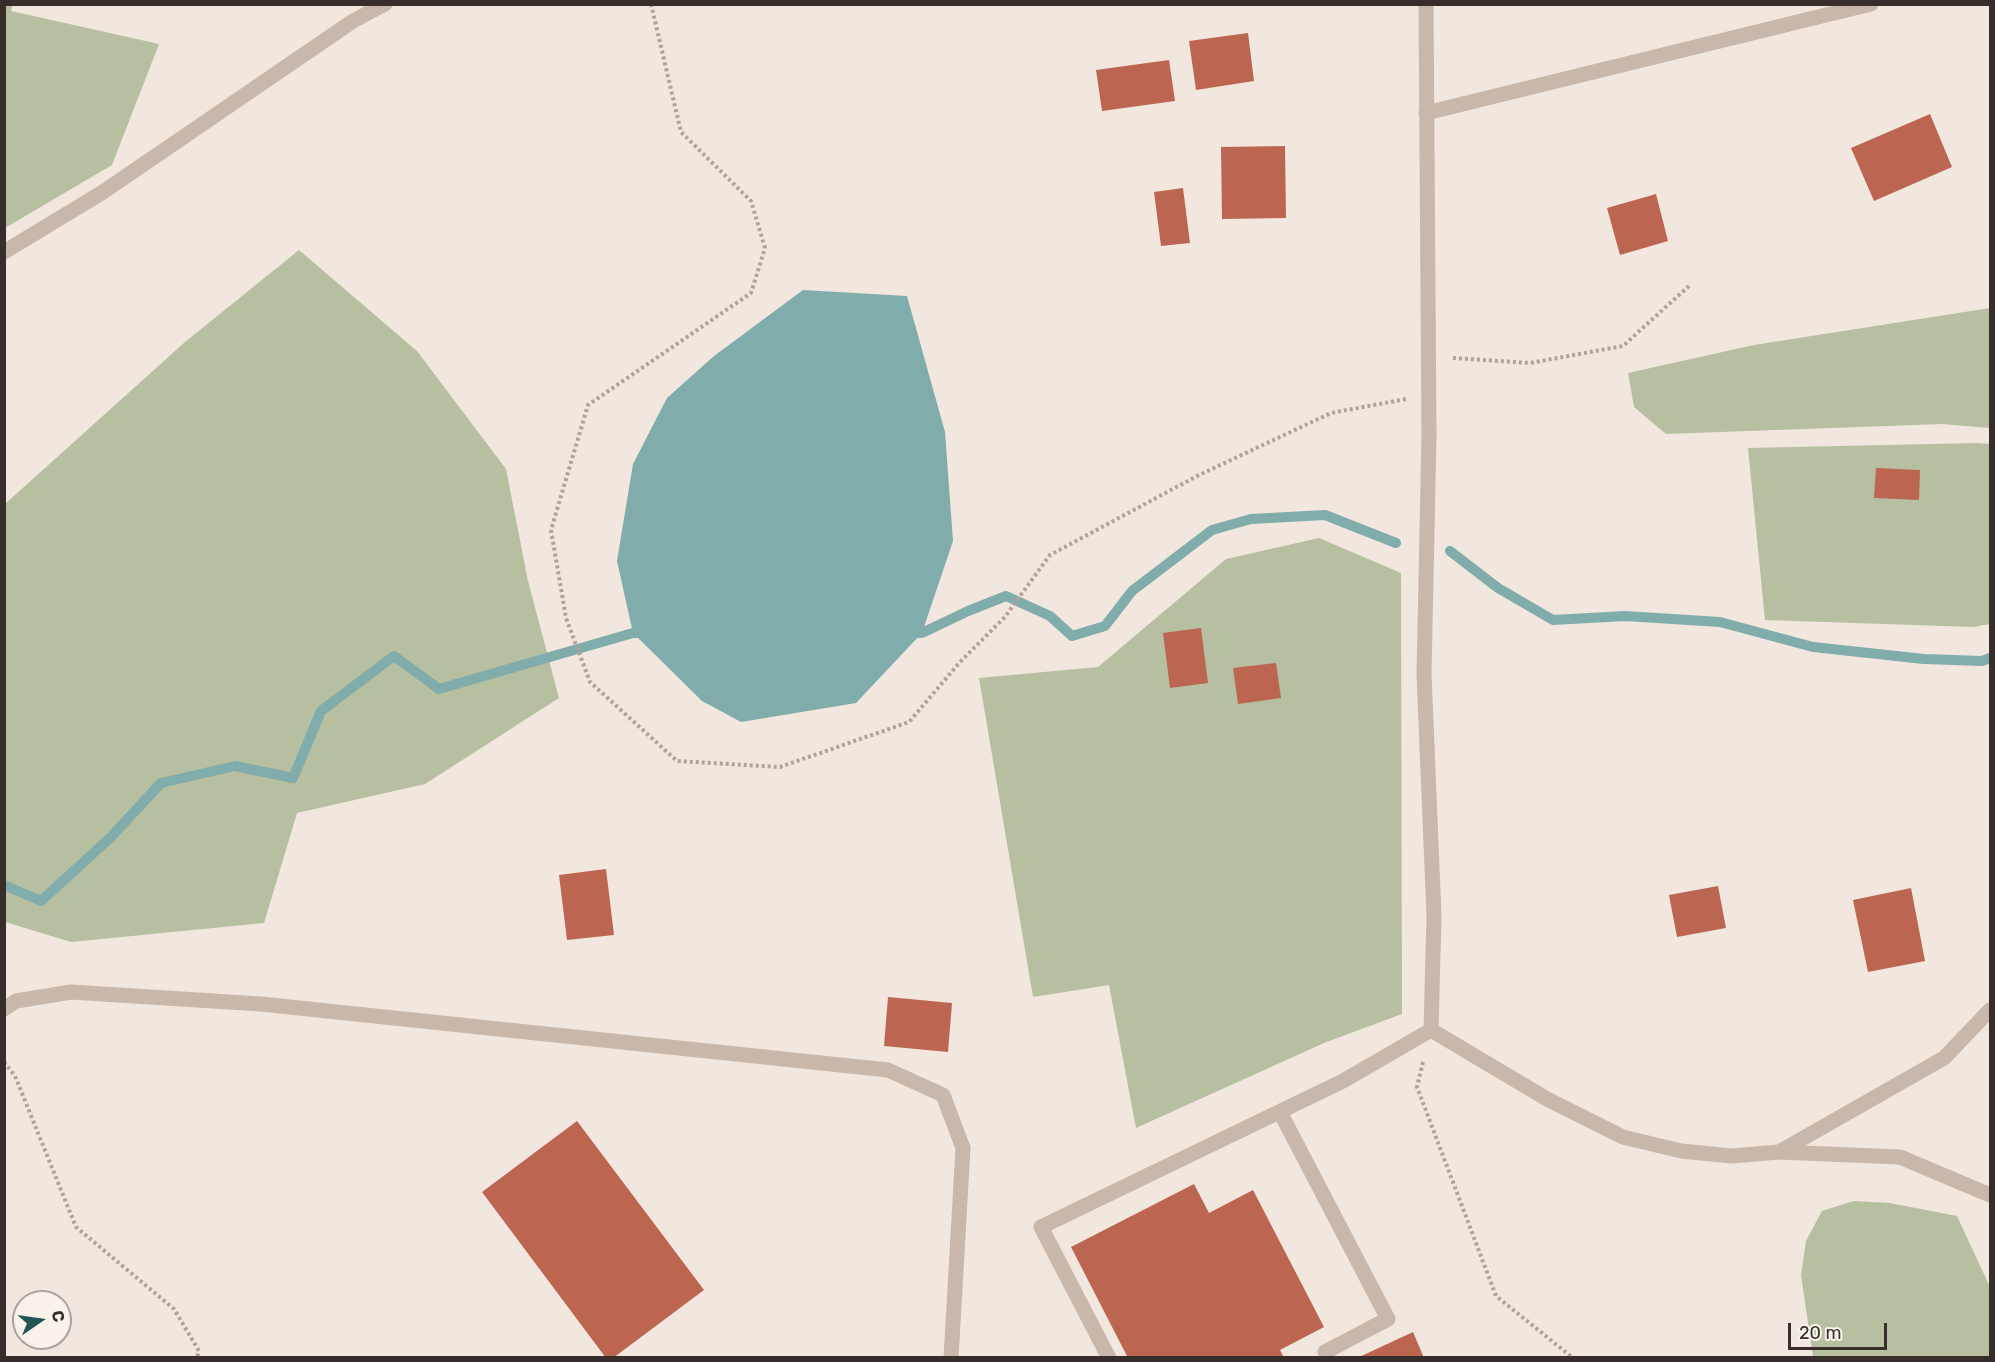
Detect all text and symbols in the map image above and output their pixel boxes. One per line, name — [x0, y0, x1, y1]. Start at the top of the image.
north arrow — [12, 1290, 72, 1350]
text: С — [48, 1309, 69, 1324]
scale bar — [1791, 1311, 1890, 1349]
text: 20 m — [1799, 1322, 1841, 1344]

